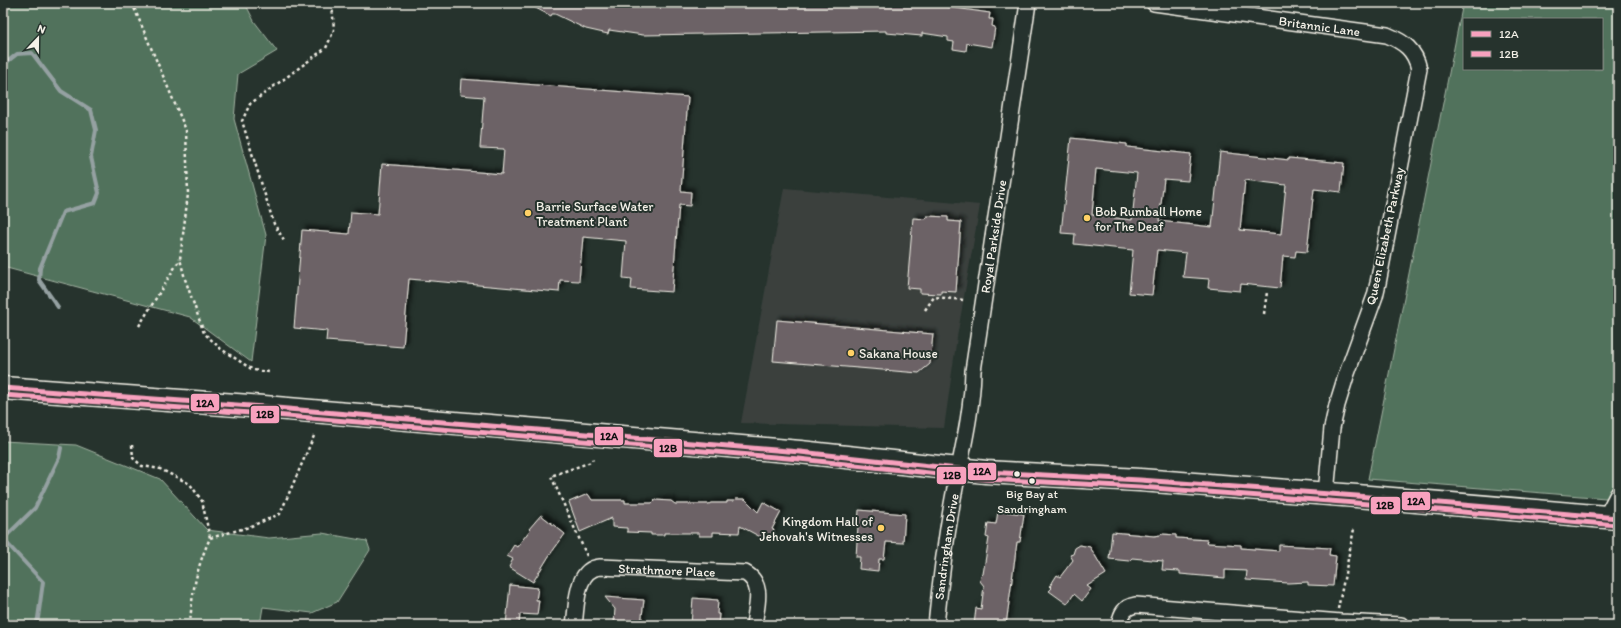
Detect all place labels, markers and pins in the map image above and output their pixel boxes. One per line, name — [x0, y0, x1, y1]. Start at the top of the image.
place label: Barrie Surface Water Treatment Plant — [536, 199, 654, 229]
place label: Bob Rumball Home for The Deaf — [1095, 204, 1202, 234]
marker: Barrie Surface Water Treatment Plant — [523, 208, 533, 218]
marker: Bob Rumball Home for The Deaf — [1082, 213, 1092, 223]
place label: Sakana House — [859, 346, 938, 361]
marker: Sakana House — [846, 348, 856, 358]
unlabelled marker — [1012, 469, 1022, 479]
marker: Big Bay at Sandringham — [1027, 476, 1037, 486]
place label: Big Bay at Sandringham — [997, 487, 1067, 516]
place label: Kingdom Hall of Jehovah's Witnesses — [759, 514, 873, 544]
marker: Kingdom Hall of Jehovah's Witnesses — [876, 523, 886, 533]

